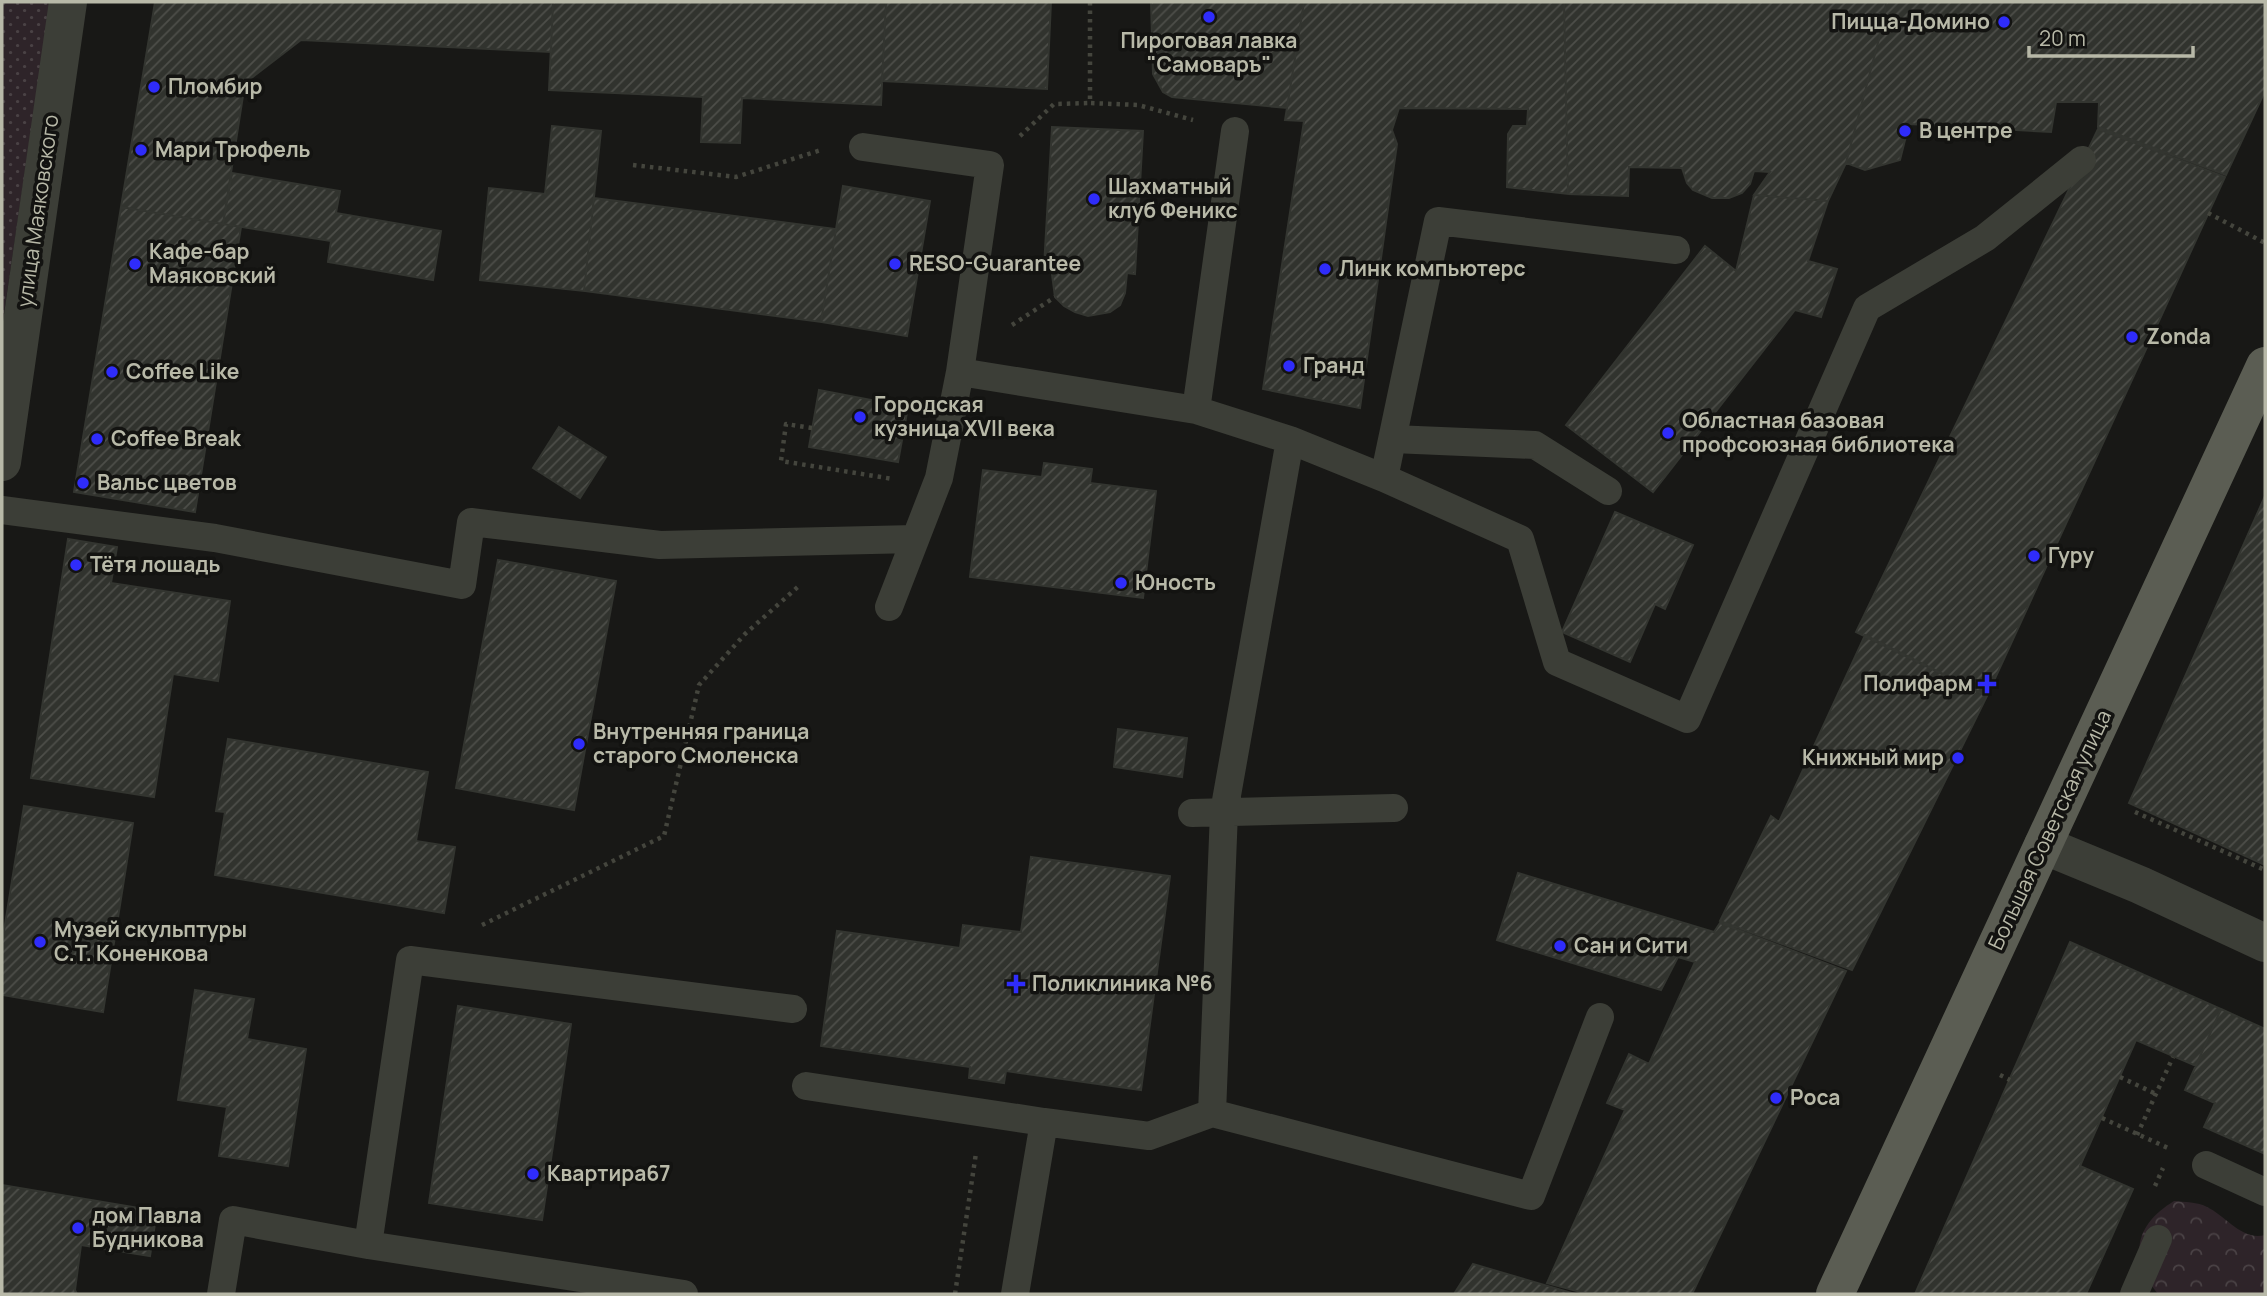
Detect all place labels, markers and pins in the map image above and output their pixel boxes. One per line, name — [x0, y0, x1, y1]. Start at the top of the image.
place label: Пицца-Домино — [1831, 7, 1990, 35]
marker: Пироговая лавка "Самоваръ" — [1201, 9, 1217, 25]
marker: Пицца-Домино — [1996, 14, 2012, 30]
place label: Пироговая лавка "Самоваръ" — [1121, 26, 1297, 78]
place label: Пломбир — [168, 72, 262, 100]
marker: Пломбир — [146, 79, 162, 95]
place label: В центре — [1919, 116, 2013, 144]
marker: В центре — [1897, 123, 1913, 139]
place label: Мари Трюфель — [155, 135, 311, 163]
marker: Мари Трюфель — [133, 142, 149, 158]
place label: Шахматный клуб Феникс — [1108, 172, 1237, 224]
marker: Шахматный клуб Феникс — [1086, 191, 1102, 207]
place label: Кафе-бар Маяковский — [149, 237, 276, 289]
place label: RESO-Guarantee — [909, 249, 1081, 277]
place label: Линк компьютерс — [1339, 254, 1526, 282]
marker: Кафе-бар Маяковский — [127, 256, 143, 272]
marker: RESO-Guarantee — [887, 256, 903, 272]
marker: Линк компьютерс — [1317, 261, 1333, 277]
place label: Zonda — [2146, 322, 2211, 350]
marker: Zonda — [2124, 329, 2140, 345]
place label: Гранд — [1303, 351, 1365, 379]
place label: Coffee Like — [126, 357, 239, 385]
marker: Гранд — [1281, 358, 1297, 374]
marker: Coffee Like — [104, 364, 120, 380]
place label: Городская кузница XVII века — [874, 390, 1055, 442]
place label: Областная базовая профсоюзная библиотека — [1682, 406, 1955, 458]
marker: Городская кузница XVII века — [852, 409, 868, 425]
place label: Coffee Break — [111, 424, 242, 452]
marker: Областная базовая профсоюзная библиотека — [1660, 425, 1676, 441]
marker: Coffee Break — [89, 431, 105, 447]
place label: Вальс цветов — [97, 468, 237, 496]
marker: Вальс цветов — [75, 475, 91, 491]
place label: Гуру — [2048, 541, 2094, 569]
marker: Гуру — [2026, 548, 2042, 564]
place label: Тётя лошадь — [90, 550, 221, 578]
marker: Тётя лошадь — [68, 557, 84, 573]
place label: Юность — [1135, 568, 1216, 596]
marker: Юность — [1113, 575, 1129, 591]
place label: Полифарм — [1863, 669, 1973, 697]
marker: Полифарм — [1979, 676, 1995, 692]
place label: Внутренняя граница старого Смоленска — [593, 717, 809, 769]
marker: Внутренняя граница старого Смоленска — [571, 736, 587, 752]
place label: Книжный мир — [1802, 743, 1944, 771]
marker: Книжный мир — [1950, 750, 1966, 766]
place label: Музей скульптуры С.Т. Коненкова — [54, 915, 247, 967]
place label: Сан и Сити — [1574, 931, 1688, 959]
marker: Музей скульптуры С.Т. Коненкова — [32, 934, 48, 950]
marker: Сан и Сити — [1552, 938, 1568, 954]
place label: Поликлиника №6 — [1032, 969, 1212, 997]
marker: Поликлиника №6 — [1006, 974, 1026, 994]
place label: Роса — [1790, 1083, 1840, 1111]
marker: Роса — [1768, 1090, 1784, 1106]
place label: Квартира67 — [547, 1159, 671, 1187]
marker: Квартира67 — [525, 1166, 541, 1182]
place label: дом Павла Будникова — [92, 1201, 204, 1253]
marker: дом Павла Будникова — [70, 1220, 86, 1236]

